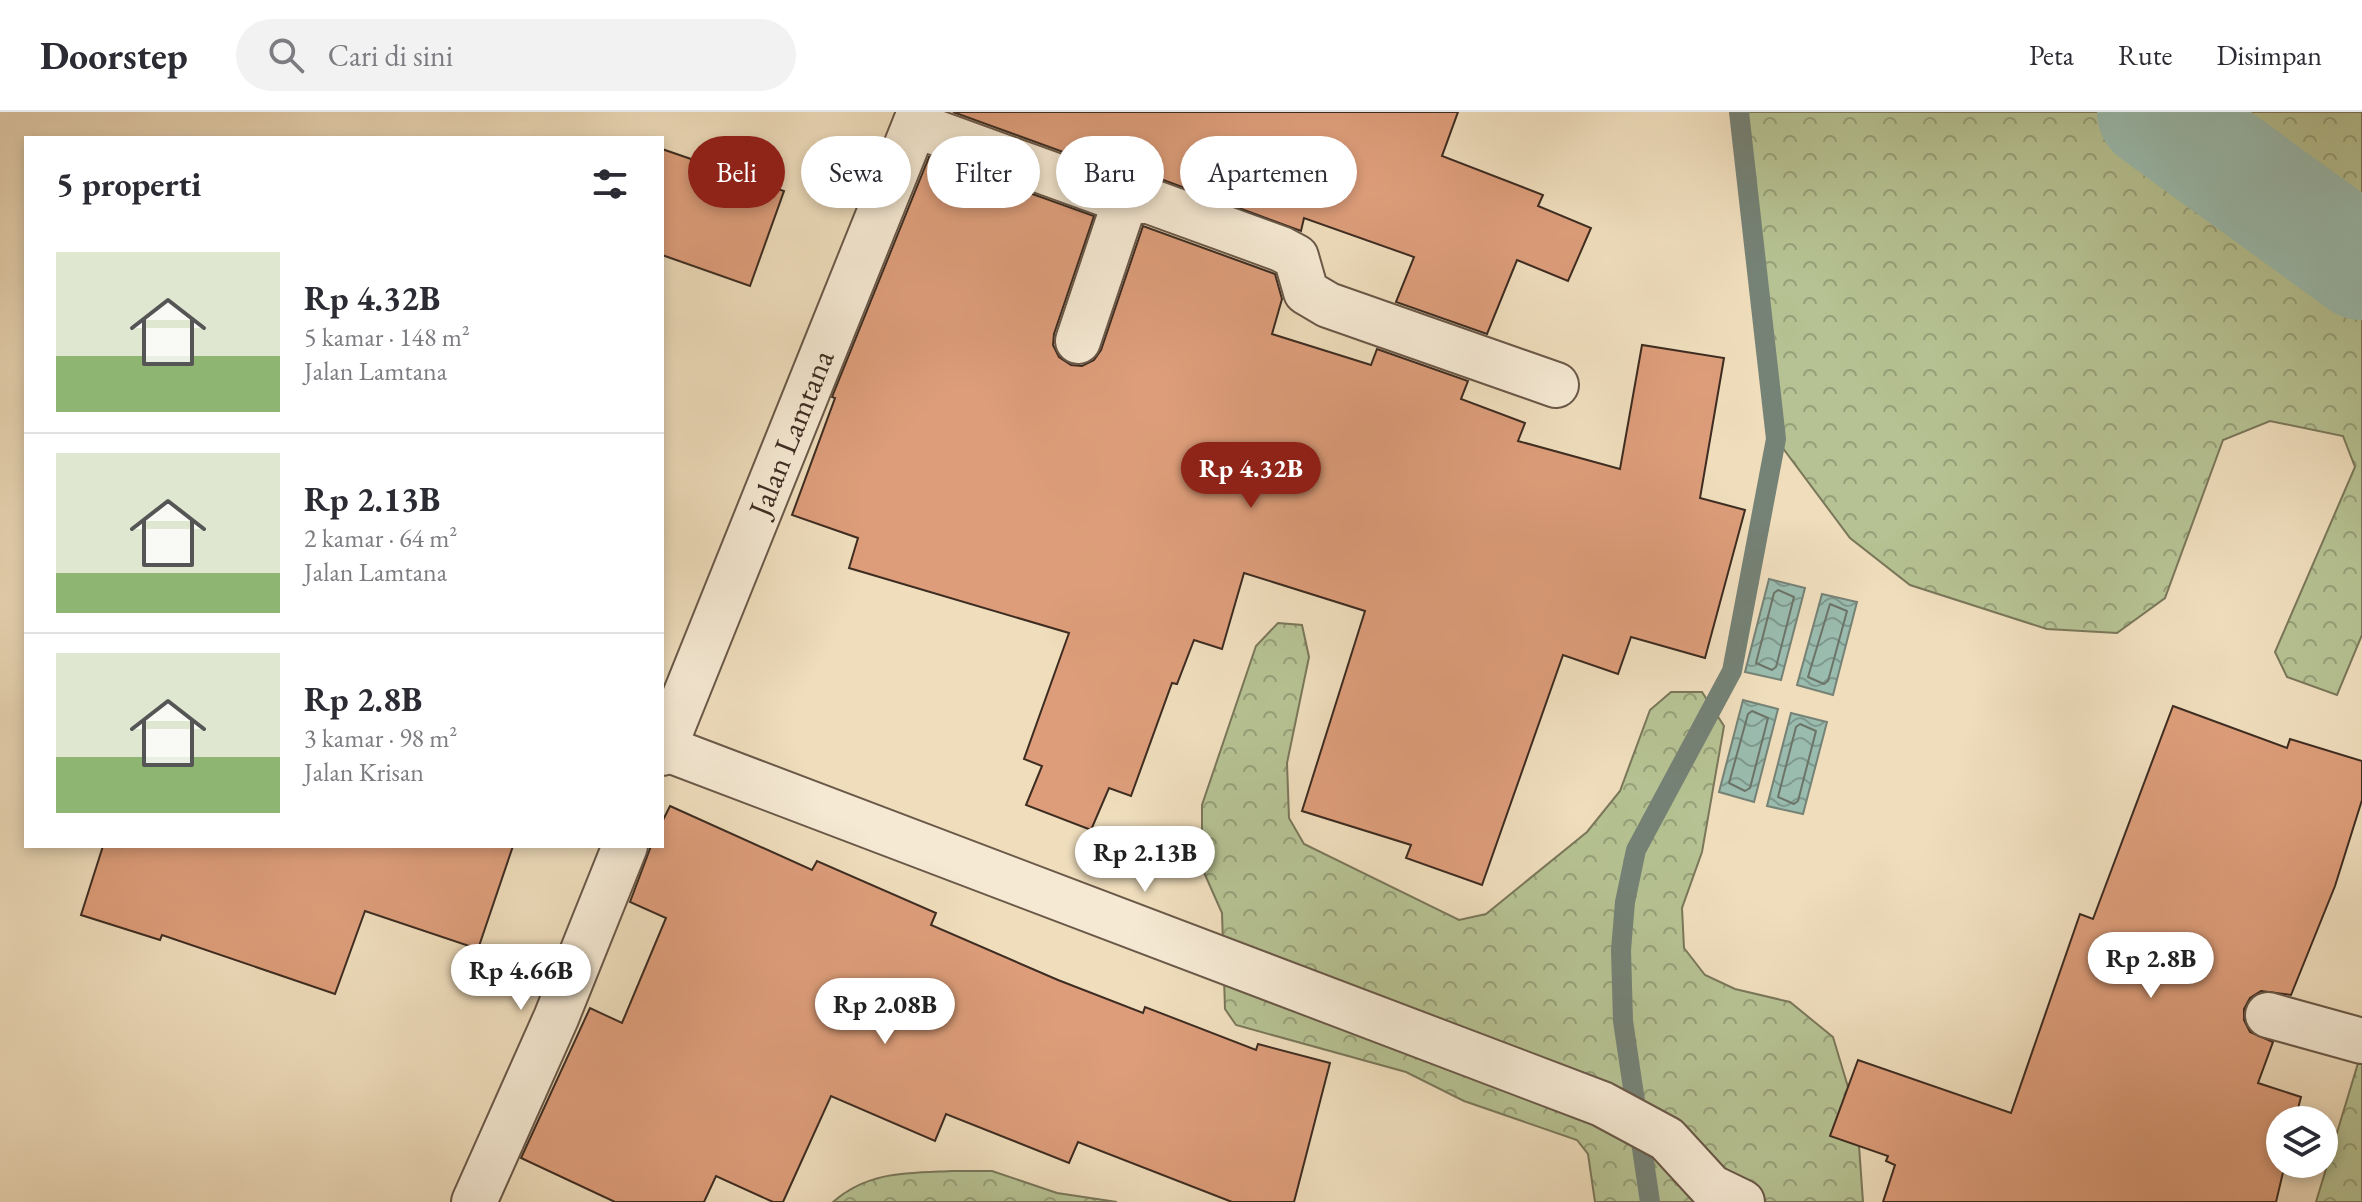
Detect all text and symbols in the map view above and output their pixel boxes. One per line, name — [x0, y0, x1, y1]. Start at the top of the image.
search box — [236, 19, 796, 91]
text: Doorstep — [40, 31, 188, 80]
icon: search — [264, 33, 308, 77]
text: Cari di sini — [328, 36, 453, 75]
text: Peta — [2029, 37, 2074, 73]
text: Rute — [2118, 37, 2172, 73]
text: Disimpan — [2216, 37, 2322, 73]
chip: Beli — [688, 136, 785, 208]
chip: Sewa — [801, 136, 911, 208]
chip: Filter — [927, 136, 1040, 208]
chip: Baru — [1056, 136, 1164, 208]
chip: Apartemen — [1180, 136, 1357, 208]
text: 5 properti — [56, 162, 201, 206]
icon: filters — [588, 162, 632, 206]
text: Rp 4.32B — [304, 276, 440, 320]
icon: home — [120, 284, 216, 380]
text: 5 kamar · 148 m² — [304, 320, 470, 354]
street label: Jalan Lamtana — [737, 343, 844, 525]
text: Jalan Lamtana — [304, 354, 447, 388]
pin: Rp 4.32B — [1168, 442, 1334, 510]
text: Rp 4.32B — [1199, 451, 1303, 485]
text: Rp 2.13B — [304, 477, 440, 521]
icon: home — [120, 485, 216, 581]
text: 2 kamar · 64 m² — [304, 521, 457, 555]
text: Jalan Lamtana — [304, 555, 447, 589]
text: Rp 2.8B — [304, 677, 422, 721]
icon: home — [120, 685, 216, 781]
text: 3 kamar · 98 m² — [304, 721, 457, 755]
text: Jalan Krisan — [304, 755, 424, 789]
pin: Rp 2.13B — [1062, 826, 1228, 894]
text: Rp 2.13B — [1093, 835, 1197, 869]
pin: Rp 2.8B — [2077, 932, 2225, 1000]
text: Rp 2.8B — [2106, 941, 2196, 975]
pin: Rp 4.66B — [438, 944, 604, 1012]
text: Rp 4.66B — [469, 953, 573, 987]
pin: Rp 2.08B — [802, 978, 968, 1046]
text: Rp 2.08B — [833, 987, 937, 1021]
map controls — [2266, 1106, 2338, 1178]
button: layers — [2266, 1106, 2338, 1178]

